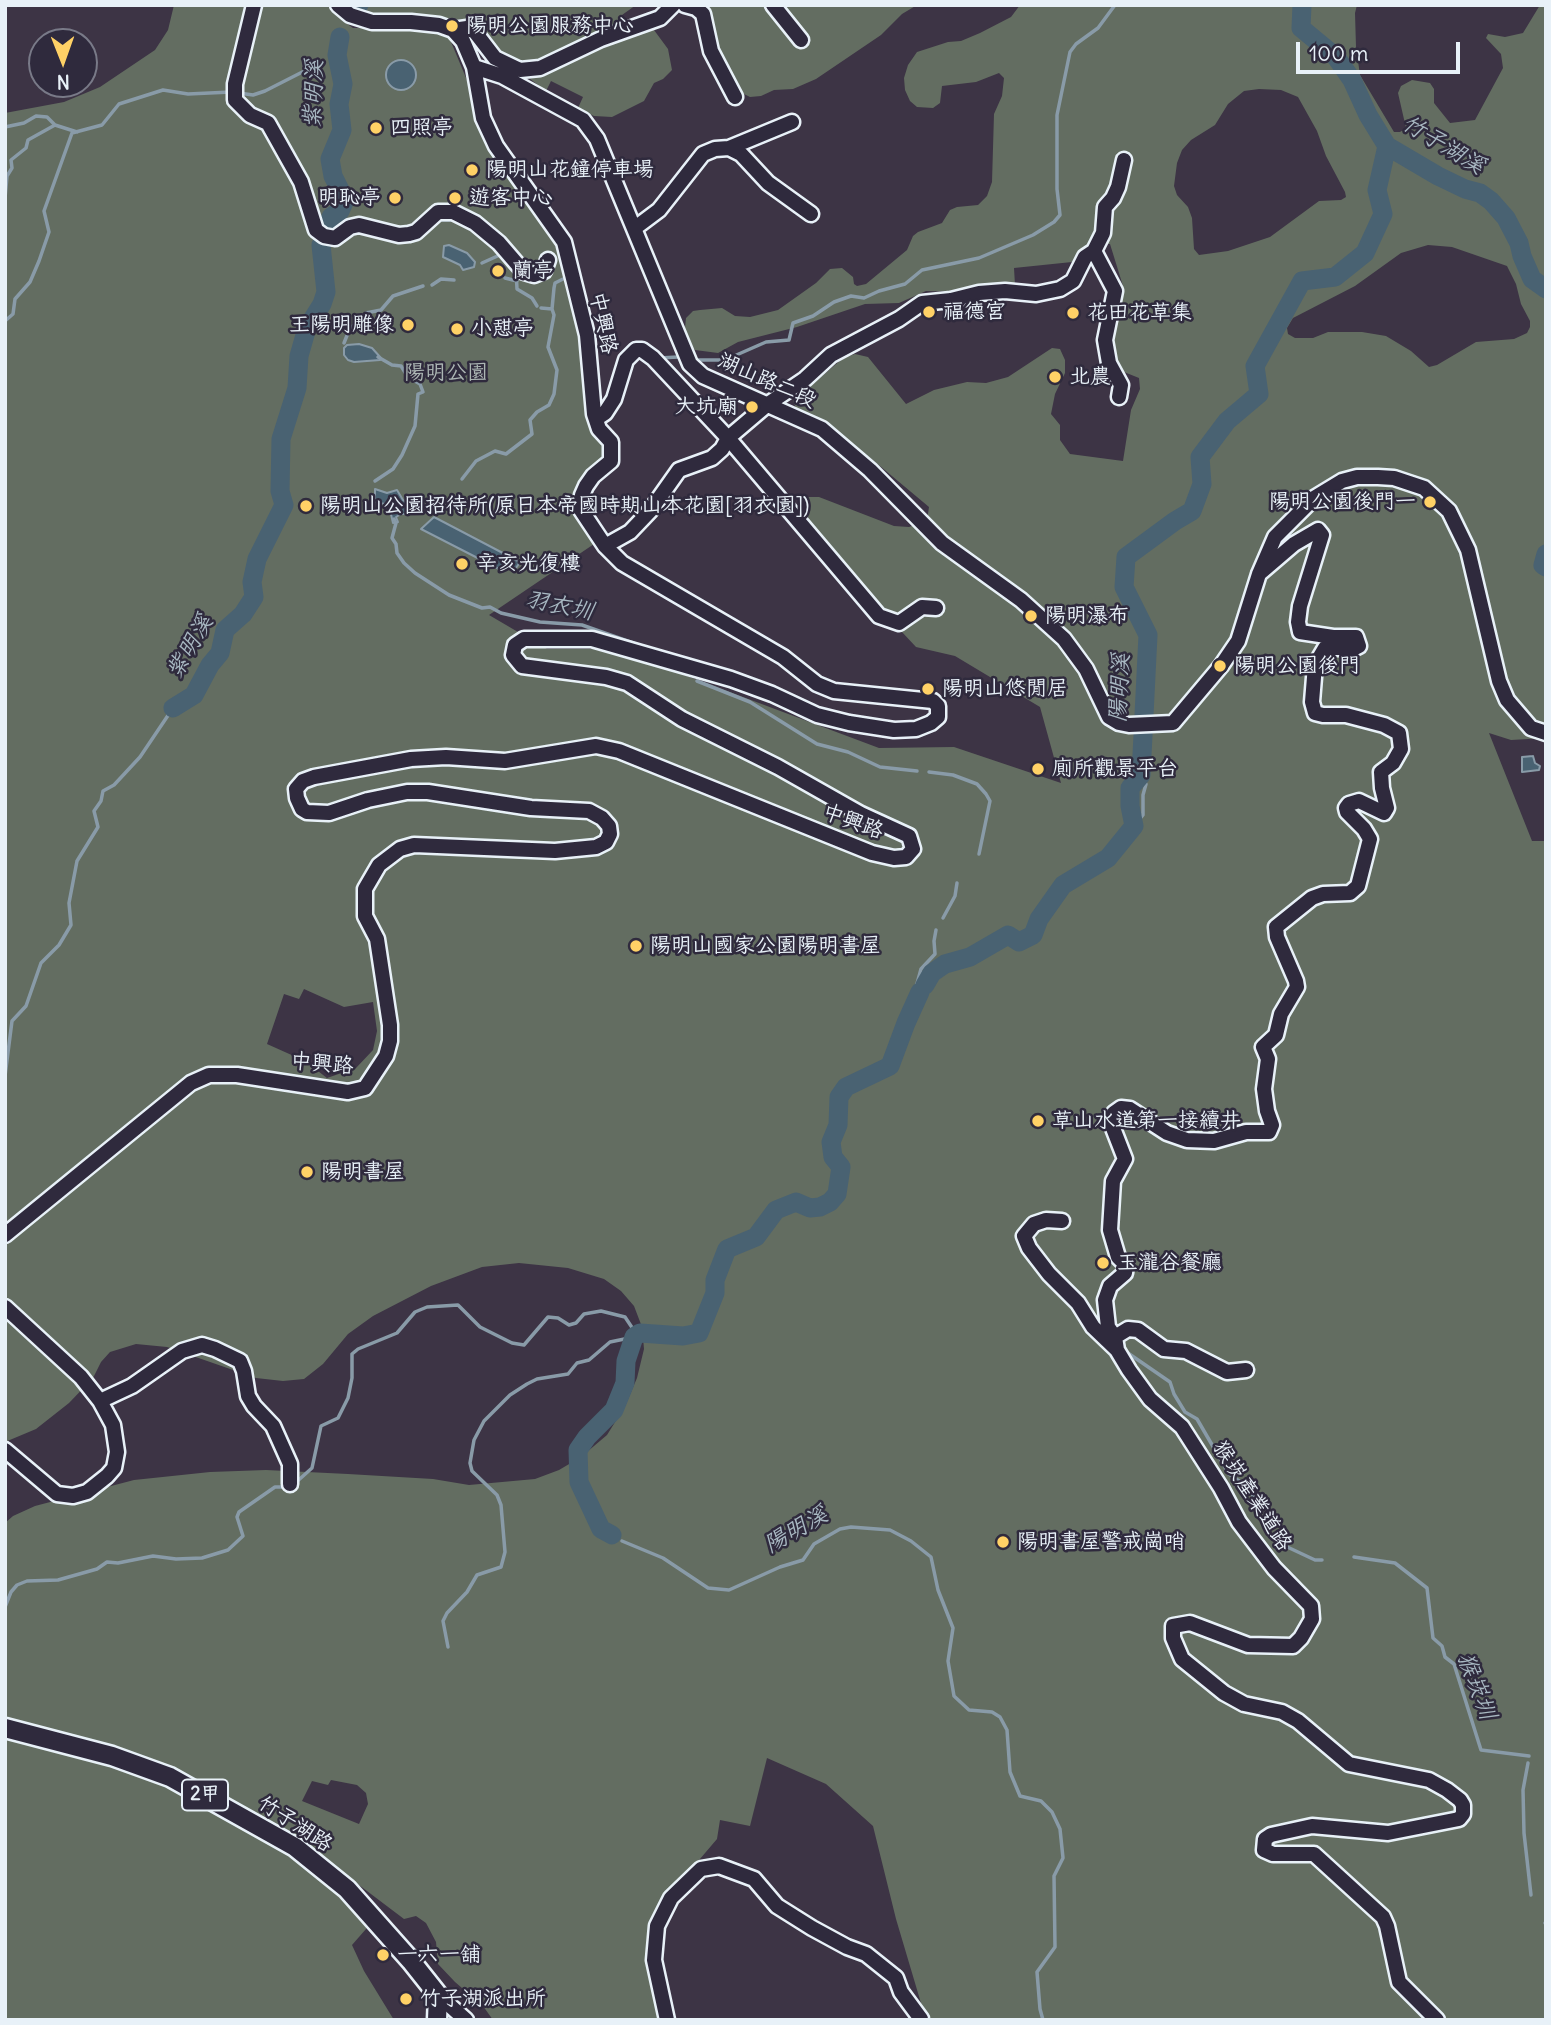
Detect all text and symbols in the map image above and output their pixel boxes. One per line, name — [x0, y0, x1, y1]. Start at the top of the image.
place label: 陽明公園服務中心 — [466, 13, 634, 39]
marker: 陽明公園服務中心 — [444, 18, 460, 34]
north arrow — [28, 28, 98, 98]
scale bar — [1299, 28, 1464, 72]
text: 100 m — [1309, 40, 1368, 67]
water label: 紫明溪 — [299, 59, 329, 129]
text: N — [57, 70, 70, 94]
water label: 竹子湖溪 — [1396, 109, 1490, 181]
place label: 四照亭 — [390, 115, 453, 141]
marker: 四照亭 — [368, 120, 384, 136]
place label: 陽明山花鐘停車場 — [486, 157, 654, 183]
marker: 陽明山花鐘停車場 — [464, 162, 480, 178]
place label: 明恥亭 — [318, 185, 381, 211]
place label: 遊客中心 — [469, 185, 553, 211]
marker: 明恥亭 — [387, 190, 403, 206]
marker: 遊客中心 — [447, 190, 463, 206]
place label: 蘭亭 — [512, 258, 554, 284]
marker: 蘭亭 — [490, 263, 506, 279]
street label: 中興路 — [584, 290, 622, 356]
place label: 福德宮 — [943, 299, 1006, 325]
place label: 花田花草集 — [1087, 300, 1192, 326]
marker: 福德宮 — [921, 304, 937, 320]
marker: 花田花草集 — [1065, 305, 1081, 321]
place label: 王陽明雕像 — [289, 312, 394, 338]
place label: 小憇亭 — [471, 316, 534, 342]
marker: 王陽明雕像 — [400, 317, 416, 333]
marker: 小憇亭 — [449, 321, 465, 337]
street label: 湖山路二段 — [714, 348, 820, 414]
park label: 陽明公園 — [404, 360, 488, 386]
place label: 北農 — [1069, 364, 1111, 390]
marker: 北農 — [1047, 369, 1063, 385]
place label: 大坑廟 — [675, 394, 738, 420]
marker: 大坑廟 — [744, 399, 760, 415]
place label: 陽明公園後門一 — [1269, 489, 1416, 515]
place label: 陽明山公園招待所(原日本帝國時期山本花園[羽衣園]) — [320, 493, 809, 519]
marker: 陽明公園後門一 — [1422, 494, 1438, 510]
marker: 陽明山公園招待所(原日本帝國時期山本花園[羽衣園]) — [298, 498, 314, 514]
place label: 辛亥光復樓 — [476, 551, 581, 577]
marker: 辛亥光復樓 — [454, 556, 470, 572]
water label: 羽衣圳 — [523, 586, 595, 626]
place label: 陽明瀑布 — [1045, 603, 1129, 629]
marker: 陽明瀑布 — [1023, 608, 1039, 624]
water label: 紫明溪 — [161, 610, 219, 684]
water label: 陽明溪 — [1104, 653, 1136, 723]
place label: 陽明公園後門 — [1234, 653, 1360, 679]
marker: 陽明公園後門 — [1212, 658, 1228, 674]
place label: 陽明山悠閒居 — [942, 676, 1068, 702]
marker: 陽明山悠閒居 — [920, 681, 936, 697]
place label: 廁所觀景平台 — [1052, 756, 1178, 782]
marker: 廁所觀景平台 — [1030, 761, 1046, 777]
street label: 中興路 — [819, 799, 887, 845]
place label: 陽明山國家公園陽明書屋 — [650, 933, 881, 959]
marker: 陽明山國家公園陽明書屋 — [628, 938, 644, 954]
street label: 中興路 — [290, 1049, 354, 1079]
place label: 草山水道第一接續井 — [1052, 1108, 1241, 1134]
marker: 草山水道第一接續井 — [1030, 1113, 1046, 1129]
place label: 陽明書屋 — [321, 1159, 405, 1185]
marker: 陽明書屋 — [299, 1164, 315, 1180]
place label: 玉瀧谷餐廳 — [1117, 1250, 1222, 1276]
marker: 玉瀧谷餐廳 — [1095, 1255, 1111, 1271]
street label: 猴崁產業道路 — [1207, 1436, 1297, 1556]
water label: 陽明溪 — [759, 1501, 833, 1559]
place label: 陽明書屋警戒崗哨 — [1017, 1529, 1185, 1555]
marker: 陽明書屋警戒崗哨 — [995, 1534, 1011, 1550]
water label: 猴崁圳 — [1451, 1649, 1501, 1723]
road number: 2甲 — [182, 1780, 228, 1811]
street label: 竹子湖路 — [253, 1791, 337, 1857]
place label: 一六一舖 — [397, 1942, 481, 1968]
marker: 一六一舖 — [375, 1947, 391, 1963]
place label: 竹子湖派出所 — [420, 1986, 546, 2012]
marker: 竹子湖派出所 — [398, 1991, 414, 2007]

